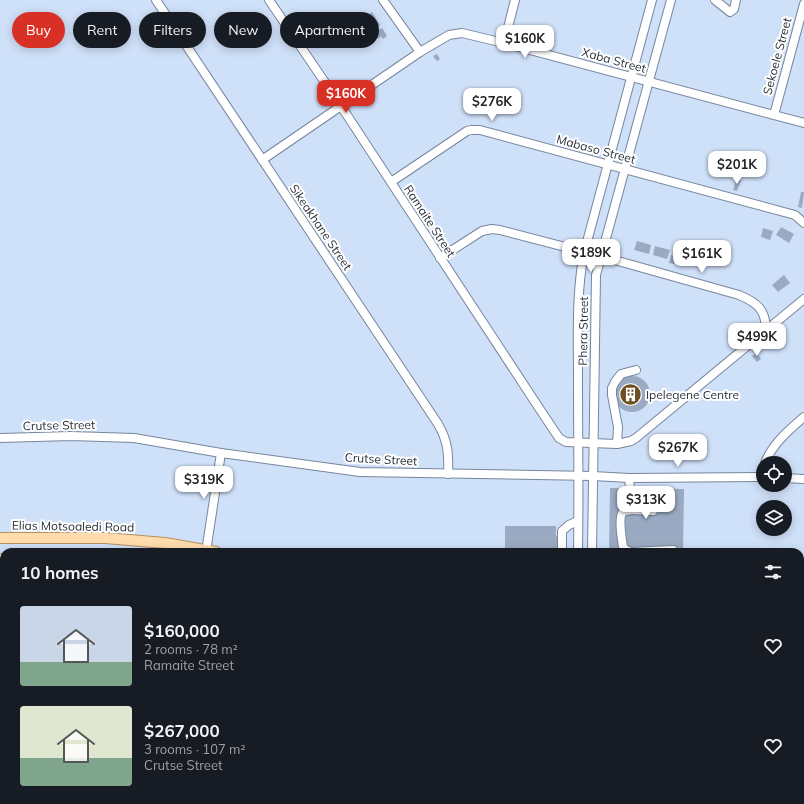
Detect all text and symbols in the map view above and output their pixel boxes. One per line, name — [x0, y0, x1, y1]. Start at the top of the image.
chip: Buy — [12, 12, 65, 48]
chip: Rent — [73, 12, 131, 48]
chip: Filters — [139, 12, 206, 48]
chip: New — [214, 12, 272, 48]
chip: Apartment — [280, 12, 379, 48]
street label: Sekoele Street — [760, 16, 794, 96]
pin: $160K — [497, 25, 553, 59]
text: $160K — [505, 30, 545, 46]
street label: Xaba Street — [580, 44, 648, 76]
pin: $160K — [318, 80, 374, 114]
text: $160K — [326, 85, 366, 101]
pin: $276K — [464, 88, 520, 122]
text: $276K — [472, 93, 512, 109]
street label: Mabaso Street — [555, 131, 637, 167]
pin: $201K — [709, 151, 765, 185]
text: $201K — [717, 156, 757, 172]
street label: Sikeakhane Street — [287, 181, 355, 273]
street label: Ramaite Street — [401, 182, 459, 260]
pin: $189K — [563, 239, 619, 273]
pin: $161K — [674, 240, 730, 274]
text: $189K — [571, 244, 611, 260]
text: $161K — [682, 245, 722, 261]
street label: Phera Street — [575, 296, 591, 366]
pin: $499K — [729, 323, 785, 357]
text: $499K — [737, 328, 777, 344]
building icon: Ipelegene Centre — [618, 381, 644, 407]
place label: Ipelegene Centre — [646, 387, 739, 402]
street label: Crutse Street — [23, 417, 95, 433]
pin: $267K — [650, 434, 706, 468]
text: $267K — [658, 439, 698, 455]
street label: Crutse Street — [344, 450, 418, 468]
map controls — [756, 456, 792, 536]
button: locate — [756, 456, 792, 492]
pin: $319K — [176, 466, 232, 500]
text: $319K — [184, 471, 224, 487]
pin: $313K — [618, 486, 674, 520]
text: $313K — [626, 491, 666, 507]
button: layers — [756, 500, 792, 536]
street label: Elias Motsoaledi Road — [12, 517, 134, 535]
icon: filters — [762, 561, 784, 583]
text: 10 homes — [20, 562, 99, 583]
text: $160,000 — [144, 620, 220, 641]
icon: home — [52, 622, 100, 670]
icon: heart — [762, 635, 784, 657]
text: 2 rooms · 78 m² — [144, 641, 238, 657]
text: Ramaite Street — [144, 657, 234, 673]
text: $267,000 — [144, 720, 220, 741]
icon: home — [52, 722, 100, 770]
icon: heart — [762, 735, 784, 757]
text: 3 rooms · 107 m² — [144, 741, 245, 757]
text: Crutse Street — [144, 757, 223, 773]

